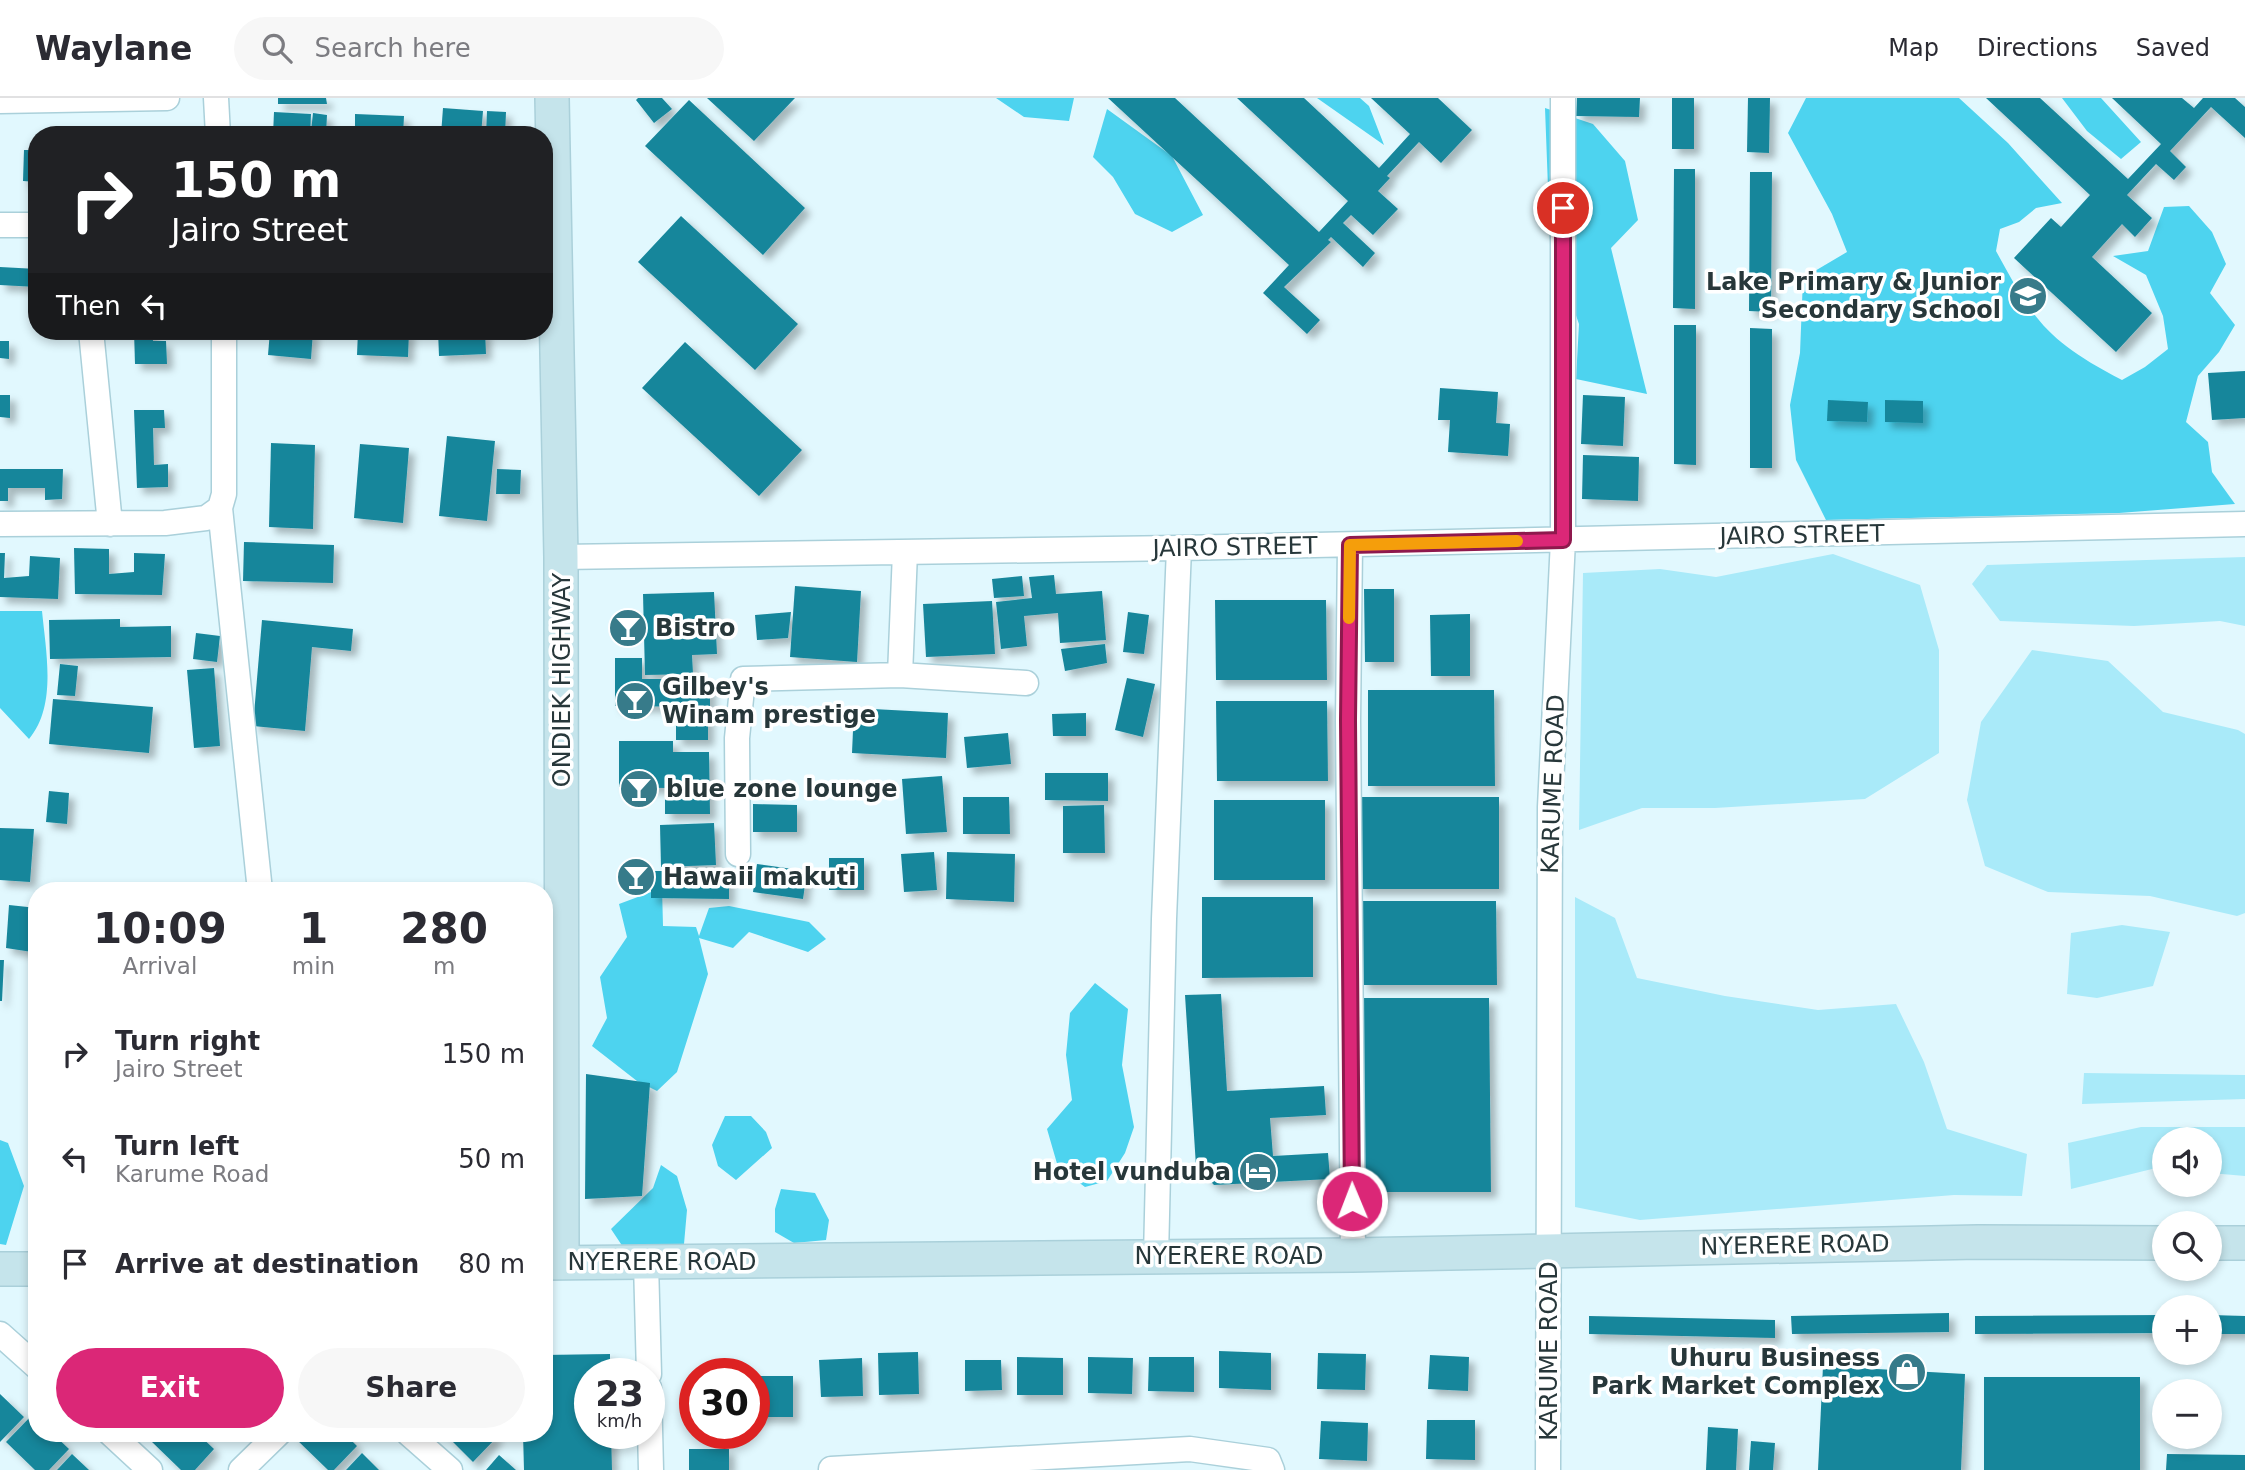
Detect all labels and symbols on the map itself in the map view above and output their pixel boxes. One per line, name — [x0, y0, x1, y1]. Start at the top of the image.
pin — [1533, 178, 1593, 238]
place label: Lake Primary & Junior Secondary School — [1706, 268, 2001, 324]
school or university icon: Lake Primary & Junior Secondary School — [2007, 275, 2049, 317]
street label: JAIRO STREET — [1717, 520, 1885, 550]
street label: JAIRO STREET — [1150, 532, 1318, 562]
street label: ONDIEK HIGHWAY — [548, 572, 576, 787]
bar icon: Bistro — [607, 607, 649, 649]
place label: Bistro — [655, 614, 736, 642]
place label: Gilbey's Winam prestige — [662, 673, 876, 729]
bar icon: Gilbey's Winam prestige — [614, 680, 656, 722]
street label: KARUME ROAD — [1536, 694, 1570, 874]
bar icon: blue zone lounge — [618, 768, 660, 810]
place label: blue zone lounge — [666, 775, 898, 803]
bar icon: Hawaii makuti — [615, 856, 657, 898]
place label: Hawaii makuti — [663, 863, 856, 891]
hotel icon: Hotel vunduba — [1237, 1151, 1279, 1193]
place label: Hotel vunduba — [1033, 1158, 1231, 1186]
position arrow — [1315, 1164, 1389, 1238]
street label: NYERERE ROAD — [1700, 1229, 1890, 1261]
street label: NYERERE ROAD — [1134, 1242, 1324, 1270]
street label: NYERERE ROAD — [567, 1248, 757, 1276]
street label: KARUME ROAD — [1535, 1261, 1563, 1441]
place label: Uhuru Business Park Market Complex — [1591, 1344, 1881, 1400]
shop icon: Uhuru Business Park Market Complex — [1886, 1351, 1928, 1393]
speed limit sign: 30 — [679, 1358, 770, 1449]

